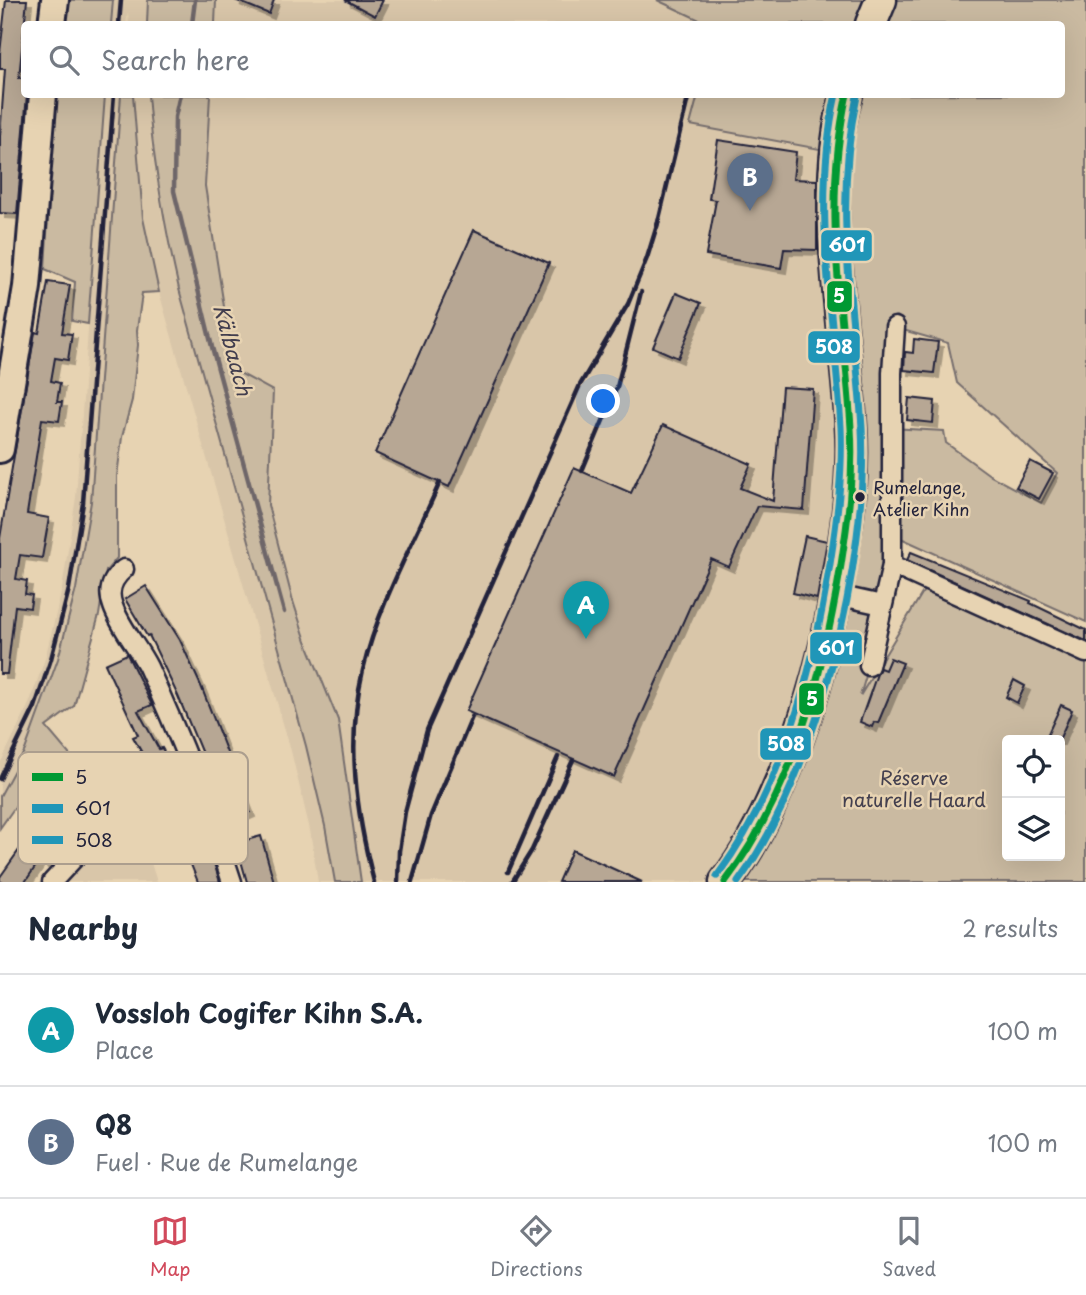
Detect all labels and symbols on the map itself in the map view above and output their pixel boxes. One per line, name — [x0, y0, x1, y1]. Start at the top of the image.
pin: B — [727, 153, 773, 211]
line badge: 601 — [820, 229, 873, 262]
text: 601 — [829, 230, 865, 258]
line badge: 5 — [826, 280, 853, 313]
text: 5 — [833, 281, 845, 309]
water label: Kälbaach — [206, 300, 262, 400]
line badge: 508 — [807, 330, 861, 364]
text: 508 — [815, 332, 853, 360]
your location — [586, 384, 620, 418]
place label: Rumelange, Atelier Kihn — [873, 474, 970, 522]
marker: Rumelange, Atelier Kihn — [853, 490, 867, 504]
pin: A — [563, 581, 609, 639]
line badge: 601 — [809, 631, 863, 665]
text: 601 — [818, 633, 854, 661]
line badge: 5 — [798, 682, 825, 716]
text: 5 — [806, 684, 818, 712]
line badge: 508 — [759, 727, 812, 761]
text: 508 — [767, 729, 805, 757]
legend — [18, 752, 248, 864]
text: 5 — [75, 762, 87, 790]
park label: Réserve naturelle Haard — [842, 763, 986, 813]
text: 601 — [75, 793, 111, 821]
text: 508 — [75, 825, 113, 853]

